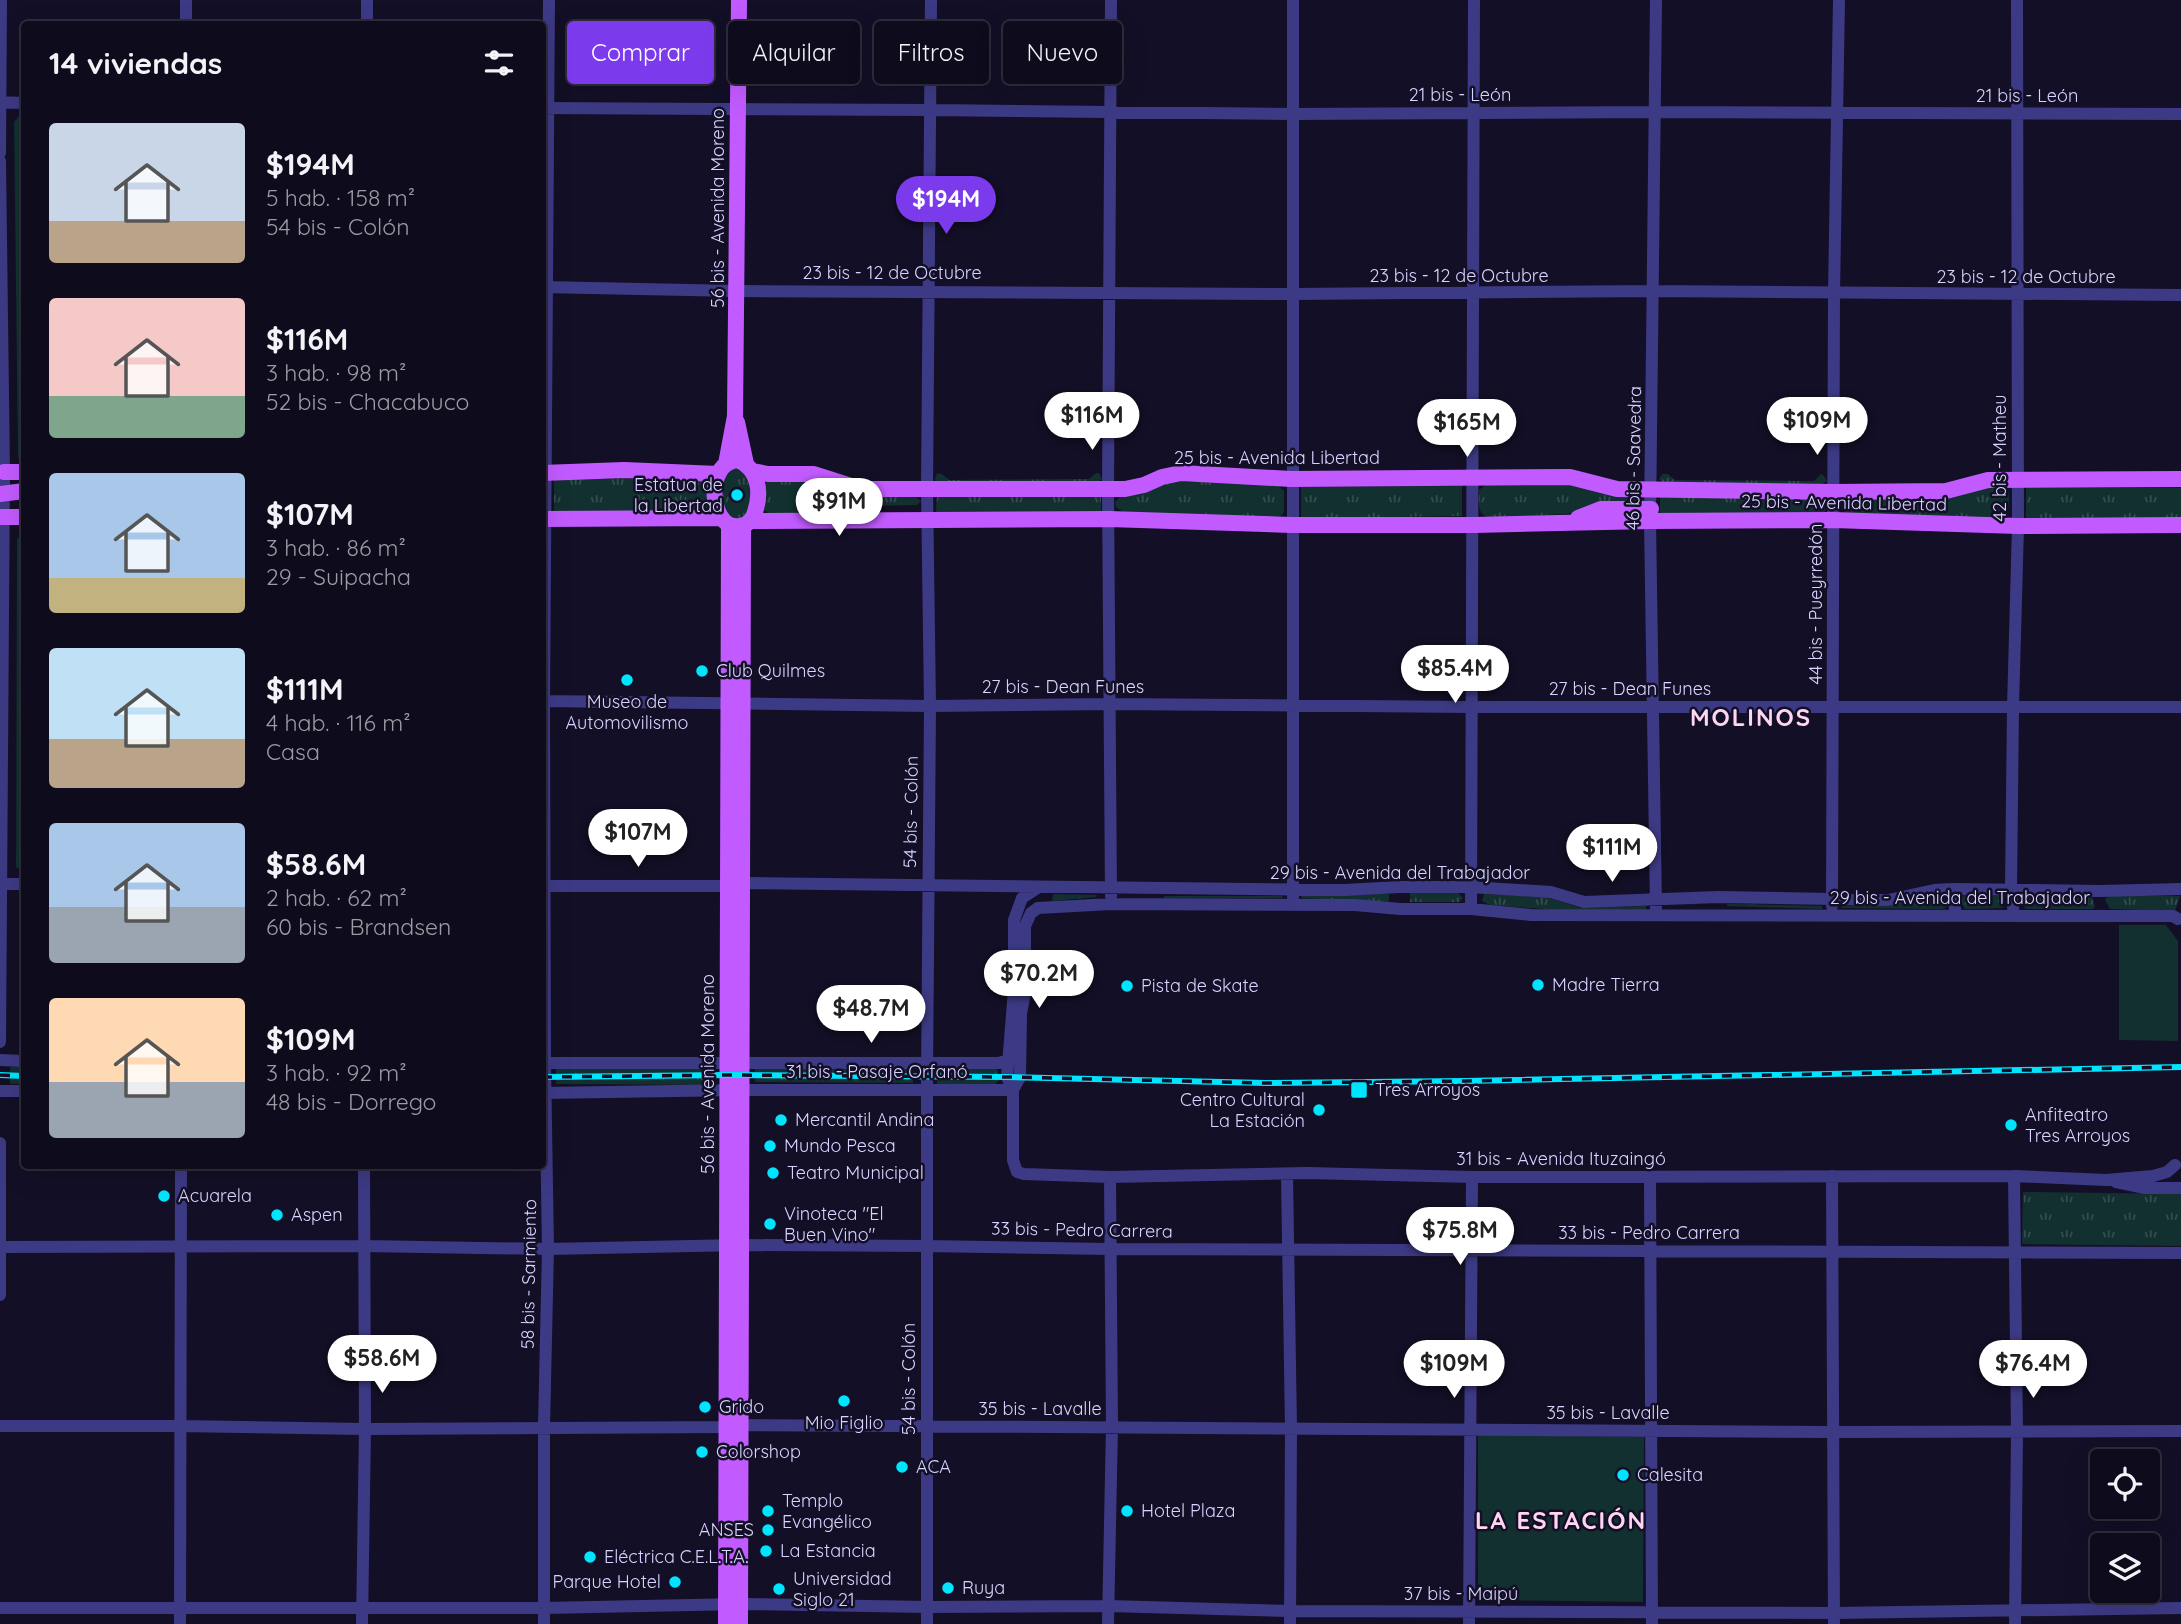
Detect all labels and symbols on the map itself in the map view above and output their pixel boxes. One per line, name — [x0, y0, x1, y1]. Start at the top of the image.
street label: 21 bis - León — [1409, 83, 1511, 106]
street label: 21 bis - León — [1976, 84, 2078, 107]
street label: 56 bis - Avenida Moreno — [706, 108, 729, 308]
pin: $194M — [897, 176, 995, 236]
street label: 23 bis - 12 de Octubre — [802, 261, 982, 284]
street label: 23 bis - 12 de Octubre — [1369, 264, 1549, 287]
street label: 23 bis - 12 de Octubre — [1936, 265, 2116, 288]
street label: 46 bis - Saavedra — [1621, 386, 1646, 530]
pin: $116M — [1043, 392, 1141, 452]
street label: 42 bis - Matheu — [1988, 395, 2011, 521]
pin: $109M — [1768, 398, 1866, 457]
pin: $165M — [1418, 400, 1516, 459]
street label: 25 bis - Avenida Libertad — [1174, 446, 1380, 469]
place label: Estatua de la Libertad — [634, 473, 723, 517]
pin: $91M — [798, 478, 880, 538]
marker: Estatua de la Libertad — [729, 487, 745, 503]
street label: 25 bis - Avenida Libertad — [1741, 489, 1947, 516]
street label: 44 bis - Pueyrredón — [1804, 524, 1827, 684]
pin: $85.4M — [1398, 646, 1512, 705]
place label: Club Quilmes — [716, 659, 825, 682]
marker: Club Quilmes — [694, 663, 710, 679]
marker: Museo de Automovilismo — [619, 672, 635, 688]
street label: 27 bis - Dean Funes — [982, 675, 1144, 698]
street label: 27 bis - Dean Funes — [1549, 677, 1711, 700]
place label: Museo de Automovilismo — [566, 690, 688, 734]
district label: MOLINOS — [1690, 702, 1812, 732]
street label: 54 bis - Colón — [898, 756, 923, 868]
pin: $107M — [589, 810, 687, 869]
pin: $111M — [1563, 824, 1661, 884]
street label: 29 bis - Avenida del Trabajador — [1270, 861, 1530, 884]
street label: 29 bis - Avenida del Trabajador — [1830, 886, 2090, 909]
pin: $70.2M — [982, 950, 1096, 1010]
place label: Madre Tierra — [1552, 973, 1660, 996]
street label: 56 bis - Avenida Moreno — [696, 974, 719, 1174]
place label: Pista de Skate — [1141, 974, 1259, 997]
marker: Madre Tierra — [1530, 977, 1546, 993]
marker: Pista de Skate — [1119, 978, 1135, 994]
pin: $48.7M — [814, 986, 928, 1045]
street label: 31 bis - Pasaje Orfanó — [786, 1060, 968, 1083]
place label: Tres Arroyos — [1375, 1078, 1480, 1101]
marker: Tres Arroyos — [1349, 1080, 1369, 1100]
place label: Centro Cultural La Estación — [1180, 1088, 1305, 1132]
marker: Centro Cultural La Estación — [1311, 1102, 1327, 1118]
place label: Anfiteatro Tres Arroyos — [2025, 1103, 2130, 1147]
place label: Mercantil Andina — [795, 1108, 934, 1131]
marker: Mercantil Andina — [773, 1112, 789, 1128]
marker: Anfiteatro Tres Arroyos — [2003, 1117, 2019, 1133]
place label: Mundo Pesca — [784, 1134, 896, 1157]
marker: Mundo Pesca — [762, 1138, 778, 1154]
street label: 31 bis - Avenida Ituzaingó — [1456, 1147, 1666, 1170]
place label: Teatro Municipal — [787, 1161, 924, 1184]
marker: Teatro Municipal — [765, 1165, 781, 1181]
place label: Acuarela — [178, 1184, 252, 1207]
marker: Acuarela — [156, 1188, 172, 1204]
street label: 58 bis - Sarmiento — [516, 1199, 541, 1349]
place label: Vinoteca "El Buen Vino" — [784, 1202, 884, 1246]
place label: Aspen — [291, 1203, 343, 1226]
marker: Aspen — [269, 1207, 285, 1223]
pin: $75.8M — [1403, 1208, 1517, 1267]
marker: Vinoteca "El Buen Vino" — [762, 1216, 778, 1232]
street label: 33 bis - Pedro Carrera — [991, 1216, 1173, 1243]
street label: 33 bis - Pedro Carrera — [1558, 1221, 1740, 1244]
street label: 54 bis - Colón — [897, 1323, 920, 1435]
pin: $58.6M — [325, 1336, 439, 1395]
pin: $109M — [1405, 1340, 1503, 1400]
pin: $76.4M — [1976, 1340, 2090, 1400]
marker: Mio Figlio — [836, 1393, 852, 1409]
place label: Grido — [719, 1395, 764, 1418]
street label: 35 bis - Lavalle — [978, 1397, 1102, 1420]
marker: Grido — [697, 1399, 713, 1415]
street label: 35 bis - Lavalle — [1546, 1401, 1670, 1424]
place label: Mio Figlio — [805, 1411, 883, 1434]
place label: Colorshop — [716, 1440, 801, 1463]
marker: Colorshop — [694, 1444, 710, 1460]
place label: ACA — [916, 1455, 951, 1478]
marker: ACA — [894, 1459, 910, 1475]
place label: Calesita — [1637, 1463, 1703, 1486]
marker: Calesita — [1615, 1467, 1631, 1483]
place label: Templo Evangélico — [782, 1489, 872, 1533]
place label: Hotel Plaza — [1141, 1499, 1235, 1522]
marker: Templo Evangélico — [760, 1503, 776, 1519]
marker: Hotel Plaza — [1119, 1503, 1135, 1519]
district label: LA ESTACIÓN — [1475, 1505, 1647, 1535]
place label: ANSES — [699, 1518, 754, 1541]
marker: ANSES — [760, 1522, 776, 1538]
place label: La Estancia — [780, 1539, 876, 1562]
marker: La Estancia — [758, 1543, 774, 1559]
place label: Eléctrica C.E.L.T.A. — [604, 1545, 748, 1568]
marker: Eléctrica C.E.L.T.A. — [582, 1549, 598, 1565]
place label: Universidad Siglo 21 — [793, 1567, 892, 1611]
place label: Parque Hotel — [553, 1570, 661, 1593]
marker: Parque Hotel — [667, 1574, 683, 1590]
place label: Ruya — [962, 1576, 1005, 1599]
marker: Ruya — [940, 1580, 956, 1596]
marker: Universidad Siglo 21 — [771, 1581, 787, 1597]
street label: 37 bis - Maipú — [1404, 1582, 1518, 1605]

